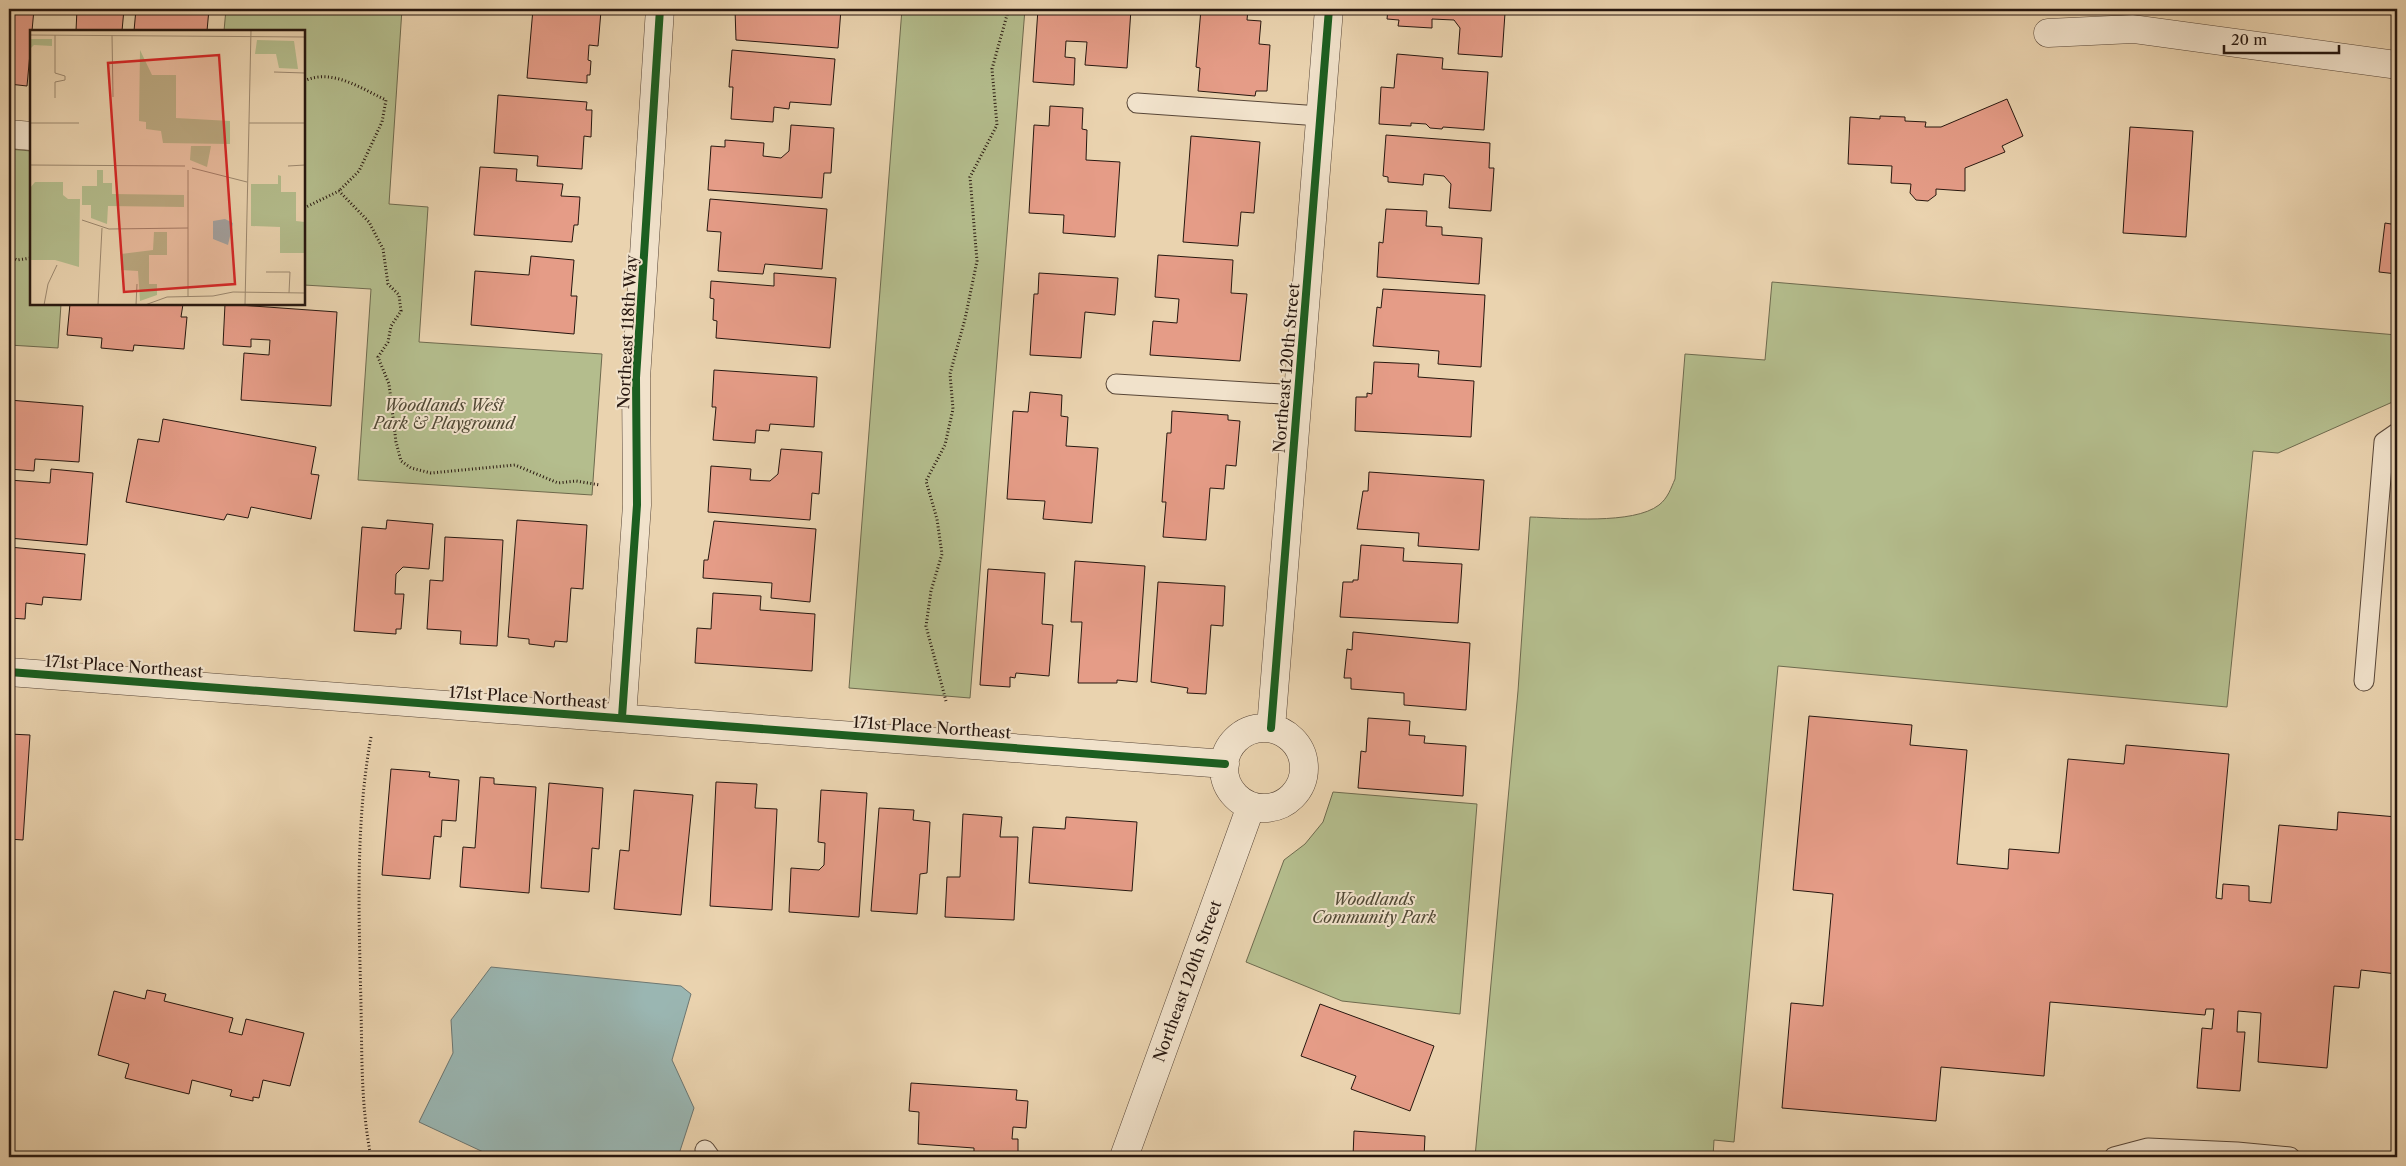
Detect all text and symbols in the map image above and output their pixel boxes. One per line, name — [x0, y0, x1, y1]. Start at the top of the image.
scale bar — [2224, 22, 2338, 54]
inset map — [30, 30, 305, 305]
text: 20 m — [2231, 30, 2267, 49]
street label: Northeast 118th Way — [613, 253, 641, 410]
street label: Northeast 120th Street — [1269, 282, 1303, 454]
park label: Woodlands West Park & Playground — [371, 395, 516, 433]
street label: 171st Place Northeast — [44, 650, 204, 682]
street label: 171st Place Northeast — [448, 681, 608, 713]
street label: 171st Place Northeast — [852, 711, 1012, 743]
park label: Woodlands Community Park — [1312, 889, 1437, 927]
street label: Northeast 120th Street — [1148, 897, 1226, 1065]

